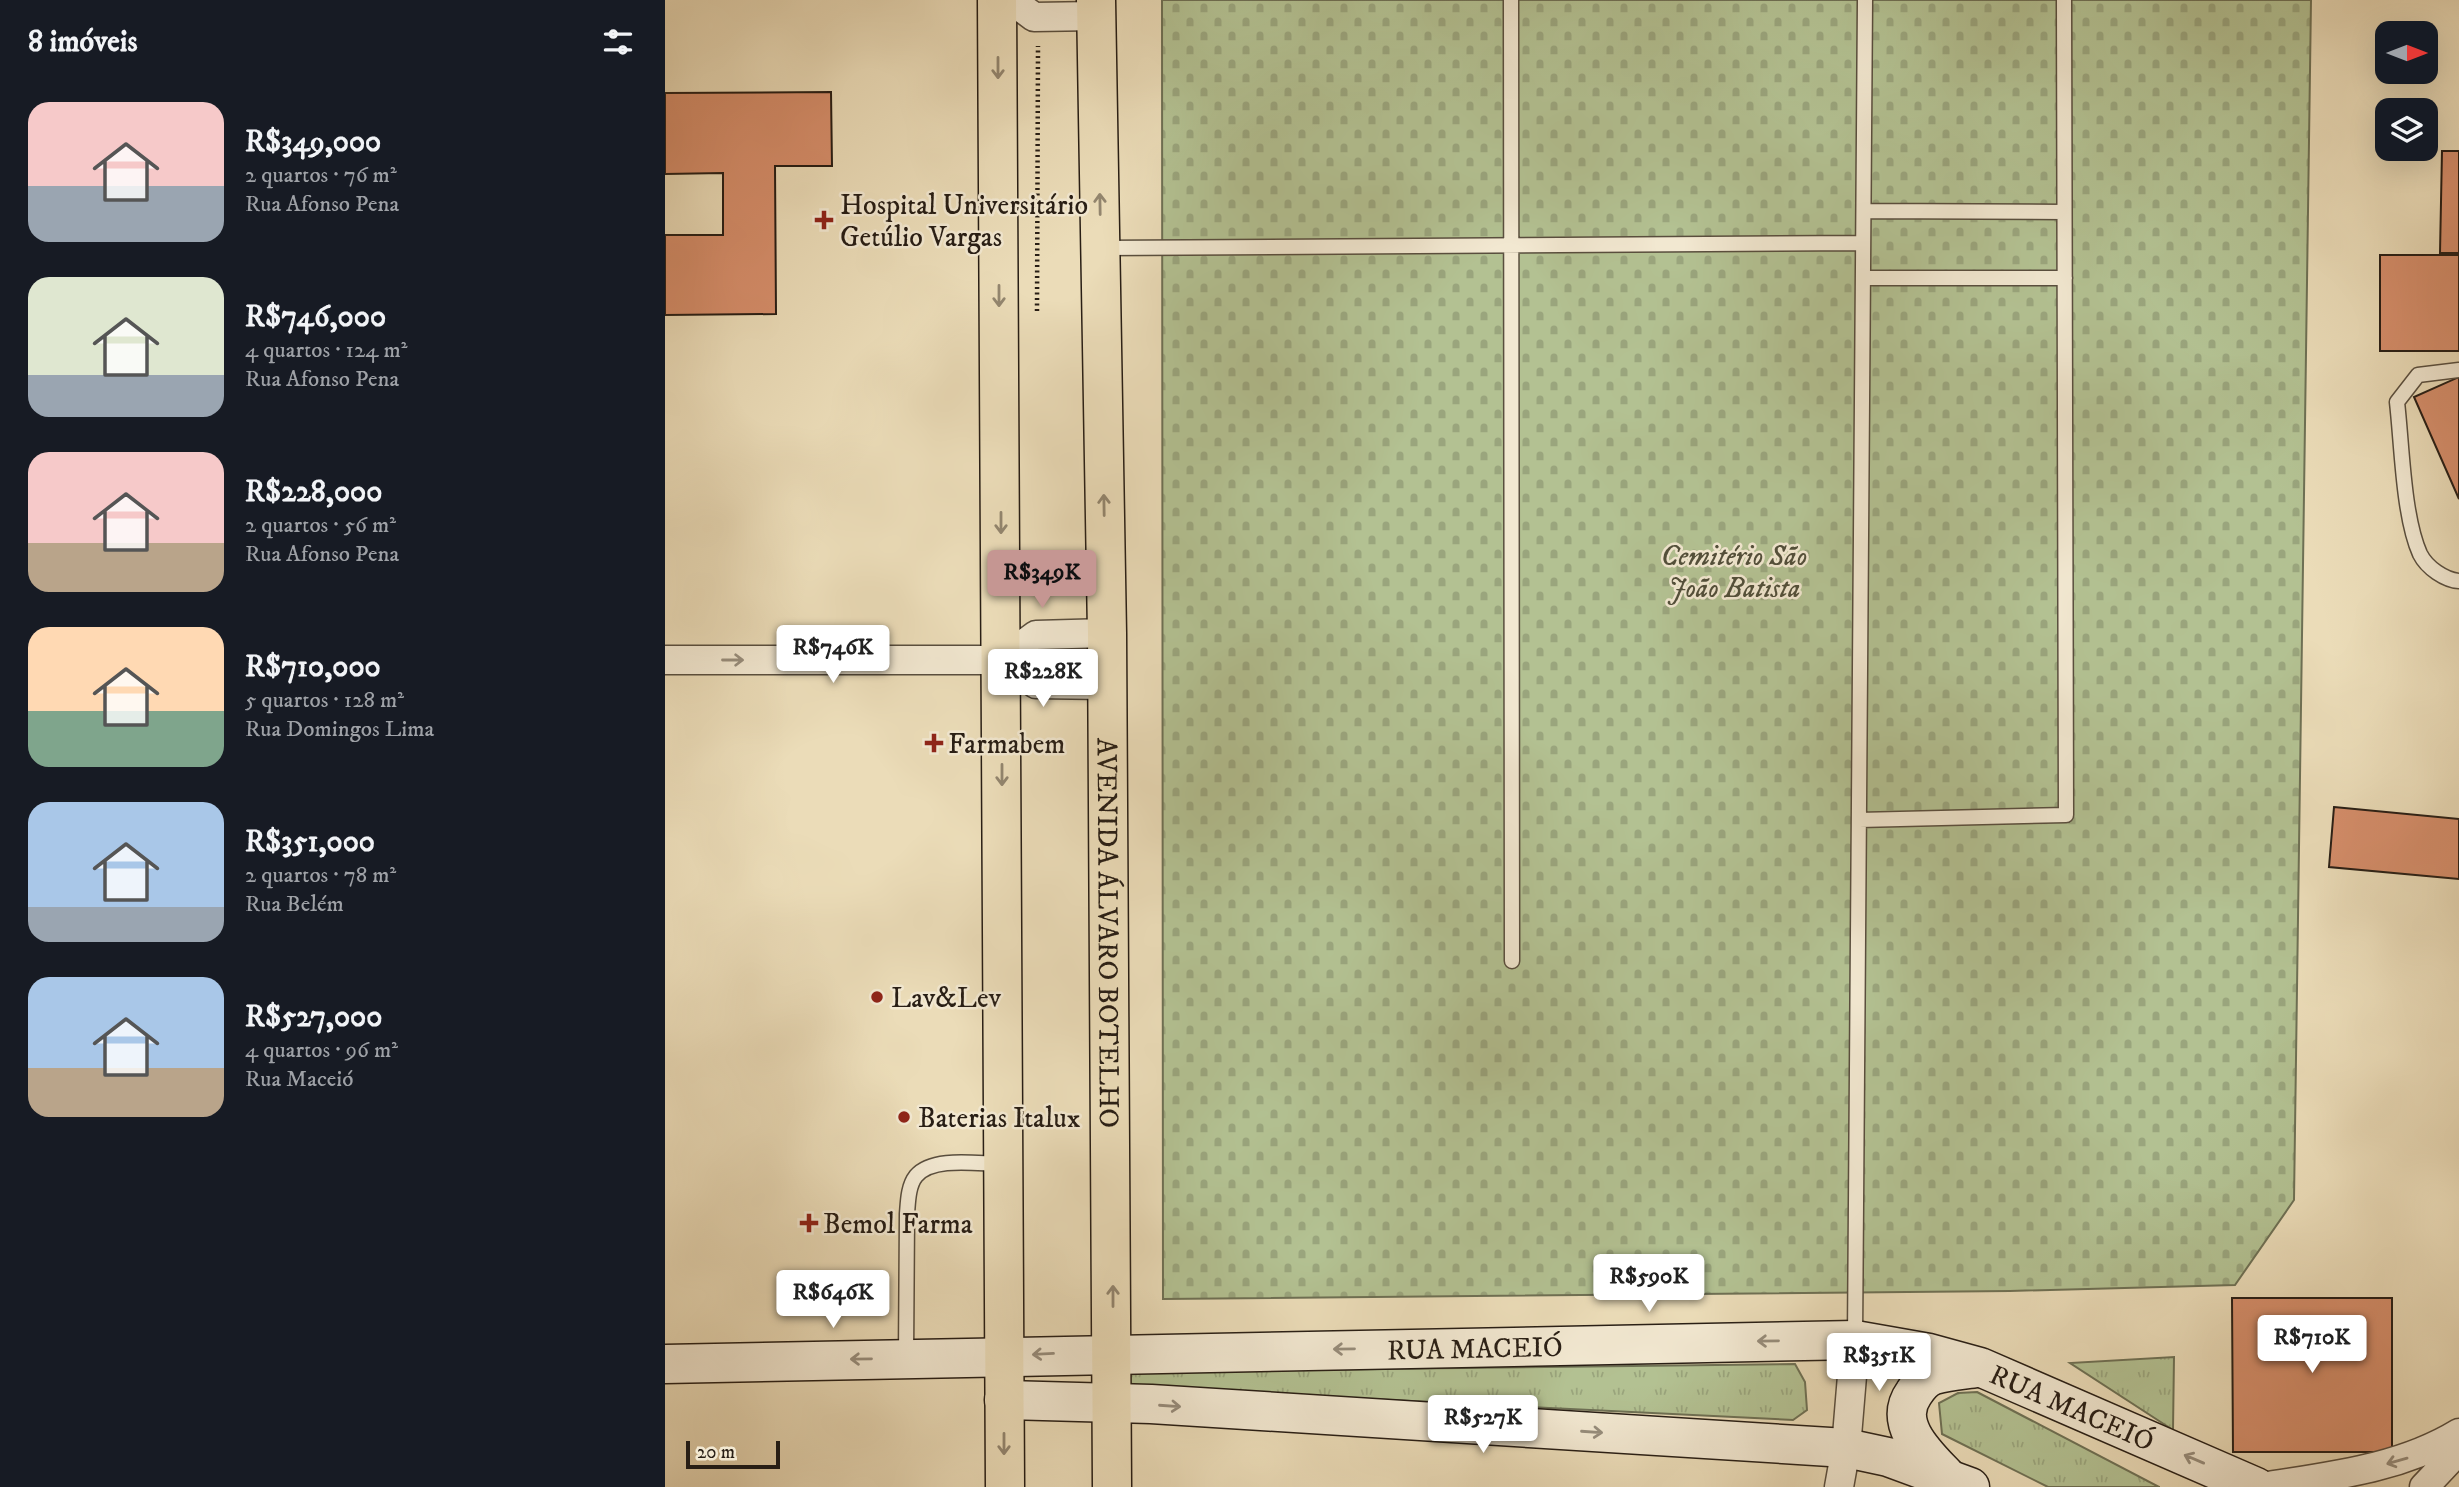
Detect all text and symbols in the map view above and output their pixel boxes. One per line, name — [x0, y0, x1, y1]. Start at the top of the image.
north arrow — [2375, 21, 2438, 84]
map controls — [2375, 21, 2438, 161]
icon: filters — [599, 23, 637, 61]
text: 8 imóveis — [28, 24, 138, 61]
one-way arrow — [991, 56, 1005, 79]
button: layers — [2375, 98, 2438, 161]
text: R$349,000 — [245, 124, 381, 161]
icon: home — [84, 130, 168, 214]
text: 2 quartos · 76 m² — [245, 161, 397, 190]
place label: Hospital Universitário Getúlio Vargas — [840, 188, 1088, 255]
text: Rua Afonso Pena — [245, 190, 399, 219]
one-way arrow — [1093, 193, 1106, 216]
marker: Hospital Universitário Getúlio Vargas — [814, 210, 834, 230]
one-way arrow — [993, 284, 1006, 307]
text: R$746,000 — [245, 299, 386, 336]
icon: home — [84, 305, 168, 389]
text: 4 quartos · 124 m² — [245, 336, 408, 365]
text: Rua Afonso Pena — [245, 365, 399, 394]
text: R$228,000 — [245, 474, 382, 511]
icon: home — [84, 480, 168, 564]
one-way arrow — [1098, 494, 1111, 517]
text: 2 quartos · 56 m² — [245, 511, 396, 540]
one-way arrow — [994, 511, 1008, 534]
park label: Cemitério São João Batista — [1661, 539, 1807, 606]
text: Rua Afonso Pena — [245, 540, 399, 569]
pin: R$349K — [985, 550, 1099, 610]
text: R$349K — [1003, 558, 1081, 587]
pin: R$746K — [776, 626, 890, 685]
text: R$746K — [793, 633, 873, 662]
text: R$710,000 — [245, 649, 381, 686]
pin: R$228K — [986, 650, 1100, 709]
one-way arrow — [721, 653, 744, 667]
icon: home — [84, 655, 168, 739]
text: R$228K — [1004, 657, 1082, 686]
text: 5 quartos · 128 m² — [245, 686, 404, 715]
text: Rua Domingos Lima — [245, 715, 434, 744]
place label: Farmabem — [948, 727, 1065, 762]
marker: Farmabem — [926, 735, 942, 751]
street label: AVENIDA ÁLVARO BOTELHO — [1089, 738, 1126, 1128]
one-way arrow — [995, 763, 1009, 786]
text: R$351,000 — [245, 824, 375, 861]
icon: home — [84, 830, 168, 914]
text: 2 quartos · 78 m² — [245, 861, 396, 890]
text: Rua Belém — [245, 890, 344, 919]
place label: Lav&Lev — [891, 981, 1002, 1016]
marker: Lav&Lev — [869, 989, 885, 1005]
text: R$527,000 — [245, 999, 382, 1036]
icon: home — [84, 1005, 168, 1089]
text: 4 quartos · 96 m² — [245, 1036, 398, 1065]
text: Rua Maceió — [245, 1065, 353, 1094]
place label: Baterias Italux — [918, 1101, 1081, 1136]
marker: Baterias Italux — [896, 1109, 912, 1125]
place label: Bemol Farma — [823, 1207, 973, 1242]
marker: Bemol Farma — [801, 1215, 817, 1231]
pin: R$590K — [1592, 1254, 1706, 1314]
text: R$590K — [1609, 1262, 1689, 1291]
pin: R$646K — [776, 1270, 890, 1330]
text: R$646K — [792, 1278, 874, 1307]
one-way arrow — [1106, 1285, 1120, 1308]
pin: R$710K — [2255, 1316, 2369, 1375]
text: R$710K — [2274, 1323, 2350, 1352]
street label: RUA MACEIÓ — [1387, 1329, 1563, 1368]
pin: R$351K — [1822, 1334, 1936, 1393]
one-way arrow — [1756, 1335, 1779, 1348]
text: R$351K — [1843, 1341, 1915, 1370]
one-way arrow — [1333, 1342, 1356, 1356]
one-way arrow — [1032, 1348, 1055, 1361]
one-way arrow — [850, 1353, 873, 1366]
street label: RUA MACEIÓ — [1984, 1357, 2160, 1460]
pin: R$527K — [1426, 1396, 1540, 1455]
one-way arrow — [1158, 1399, 1181, 1412]
text: R$527K — [1444, 1403, 1522, 1432]
one-way arrow — [1581, 1426, 1603, 1439]
one-way arrow — [997, 1432, 1011, 1455]
scale bar — [686, 1438, 781, 1470]
text: 20 m — [697, 1441, 735, 1464]
one-way arrow — [2183, 1451, 2205, 1464]
one-way arrow — [2386, 1455, 2408, 1468]

